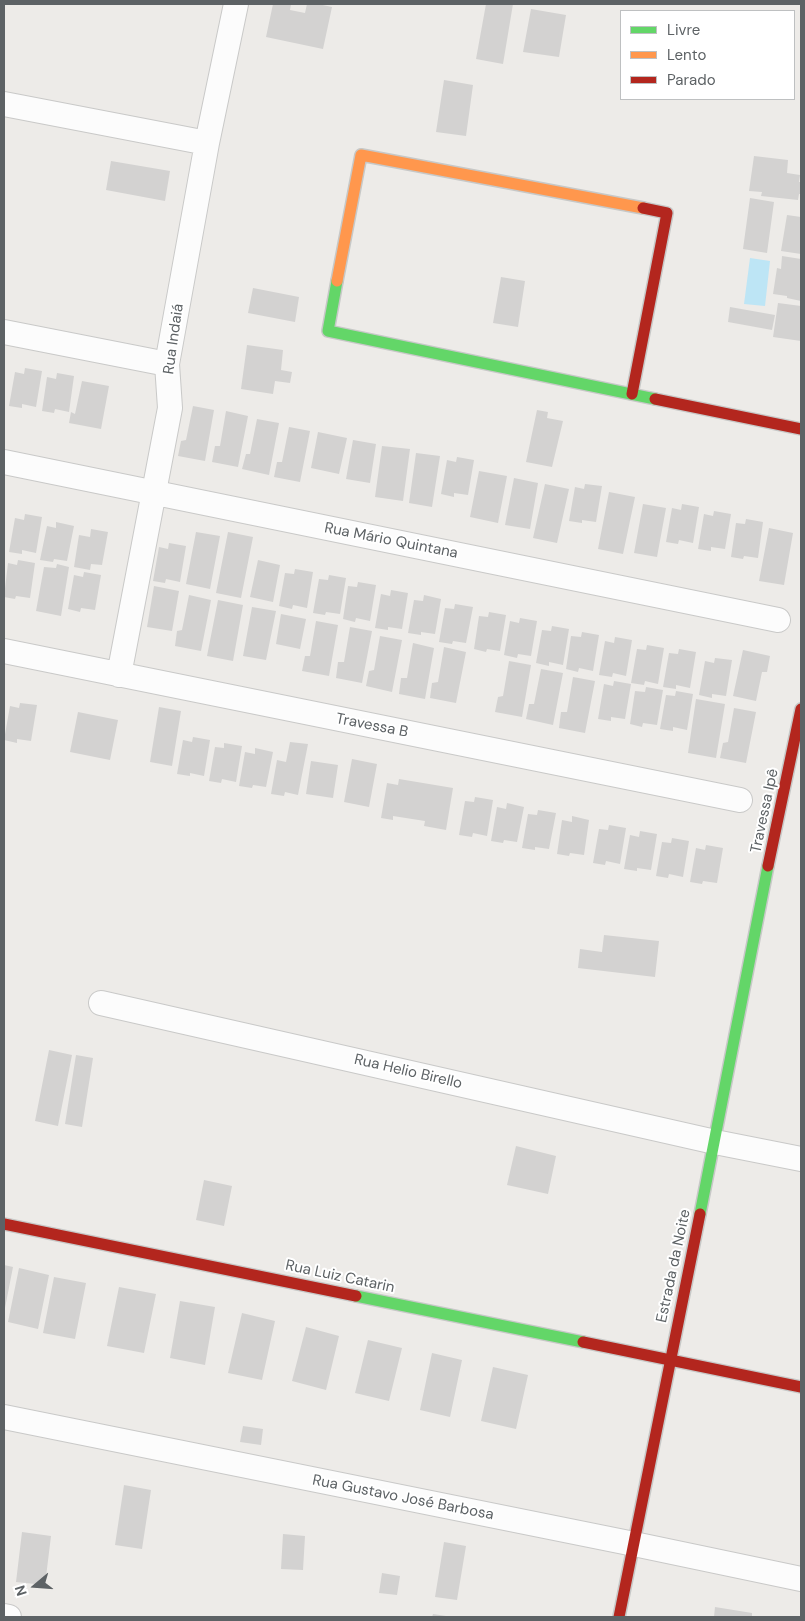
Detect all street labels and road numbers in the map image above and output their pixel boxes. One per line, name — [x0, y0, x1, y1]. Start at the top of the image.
street label: Rua Indaiá — [160, 303, 188, 375]
street label: Rua Mário Quintana — [323, 519, 459, 563]
street label: Travessa B — [334, 710, 410, 742]
street label: Travessa Ipê — [747, 767, 783, 855]
street label: Rua Helio Birello — [352, 1051, 464, 1093]
street label: Estrada da Noite — [653, 1208, 695, 1324]
street label: Rua Luiz Catarin — [284, 1257, 396, 1297]
street label: Rua Gustavo José Barbosa — [311, 1472, 495, 1524]

